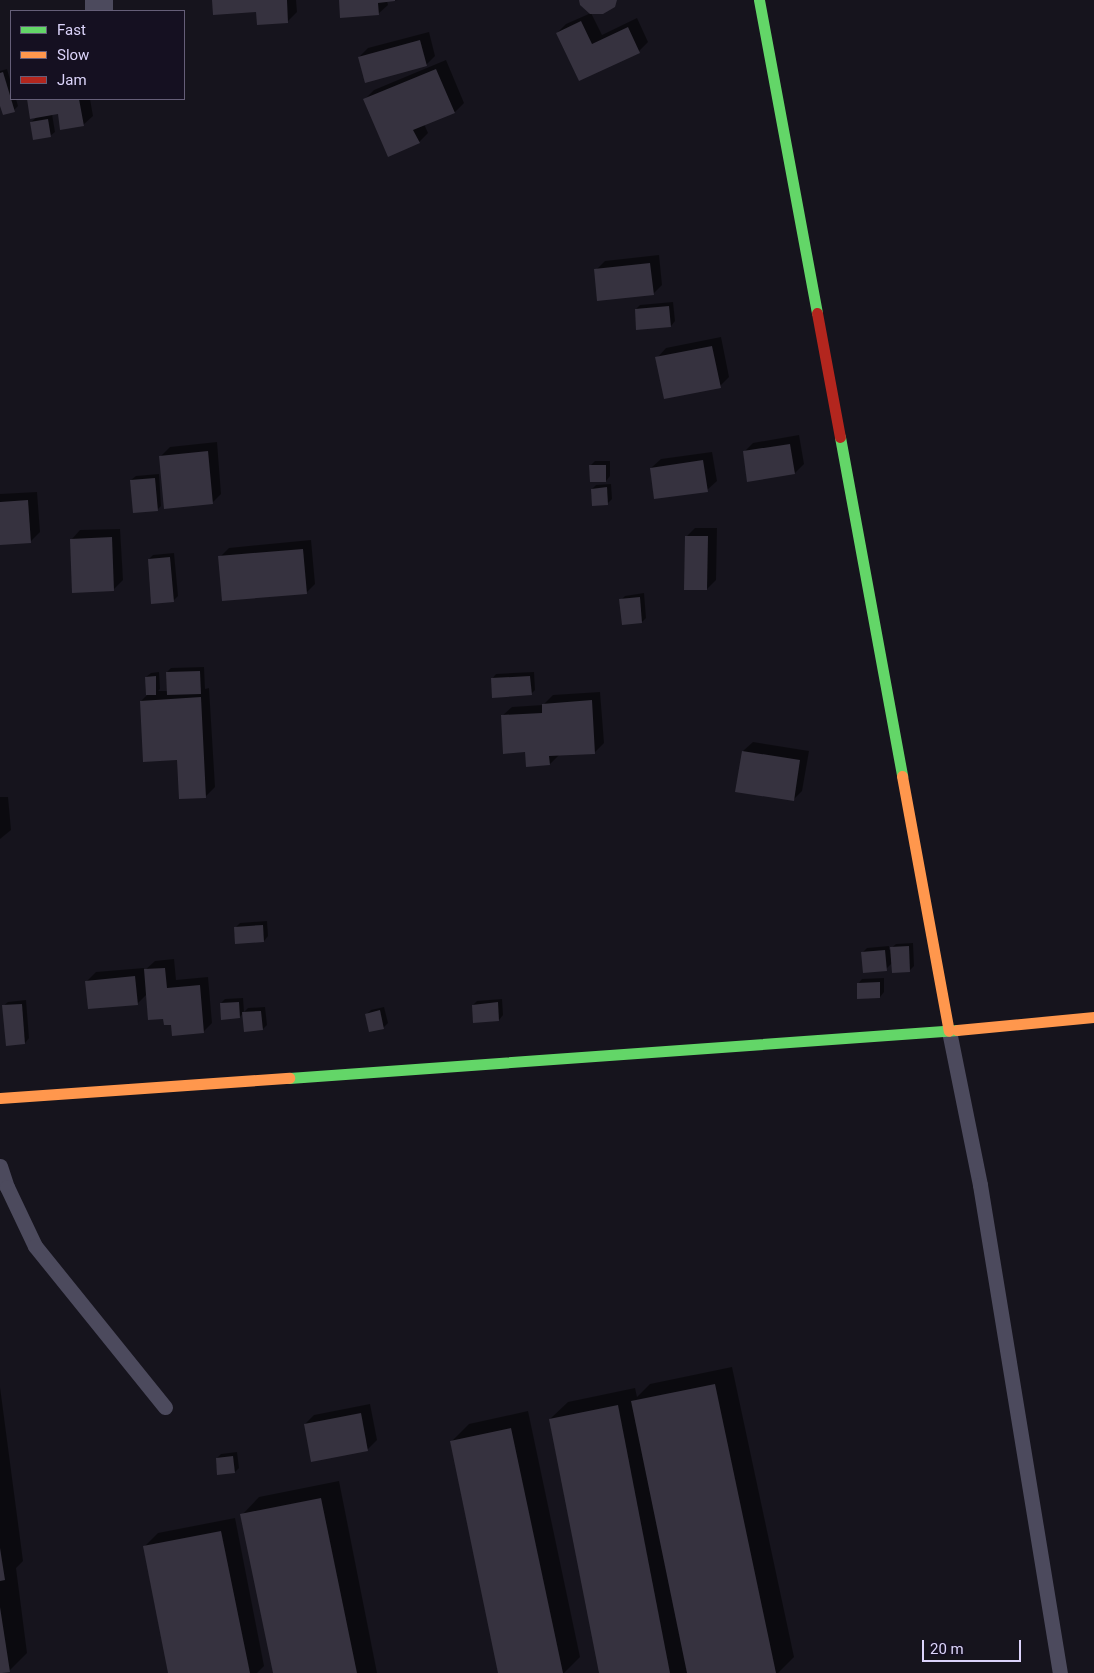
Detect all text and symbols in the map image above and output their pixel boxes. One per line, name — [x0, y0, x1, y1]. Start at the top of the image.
legend — [10, 10, 185, 100]
text: Fast — [57, 21, 86, 39]
text: Slow — [57, 46, 89, 64]
text: Jam — [57, 71, 87, 89]
scale bar — [924, 1630, 1023, 1662]
text: 20 m — [930, 1640, 964, 1658]

